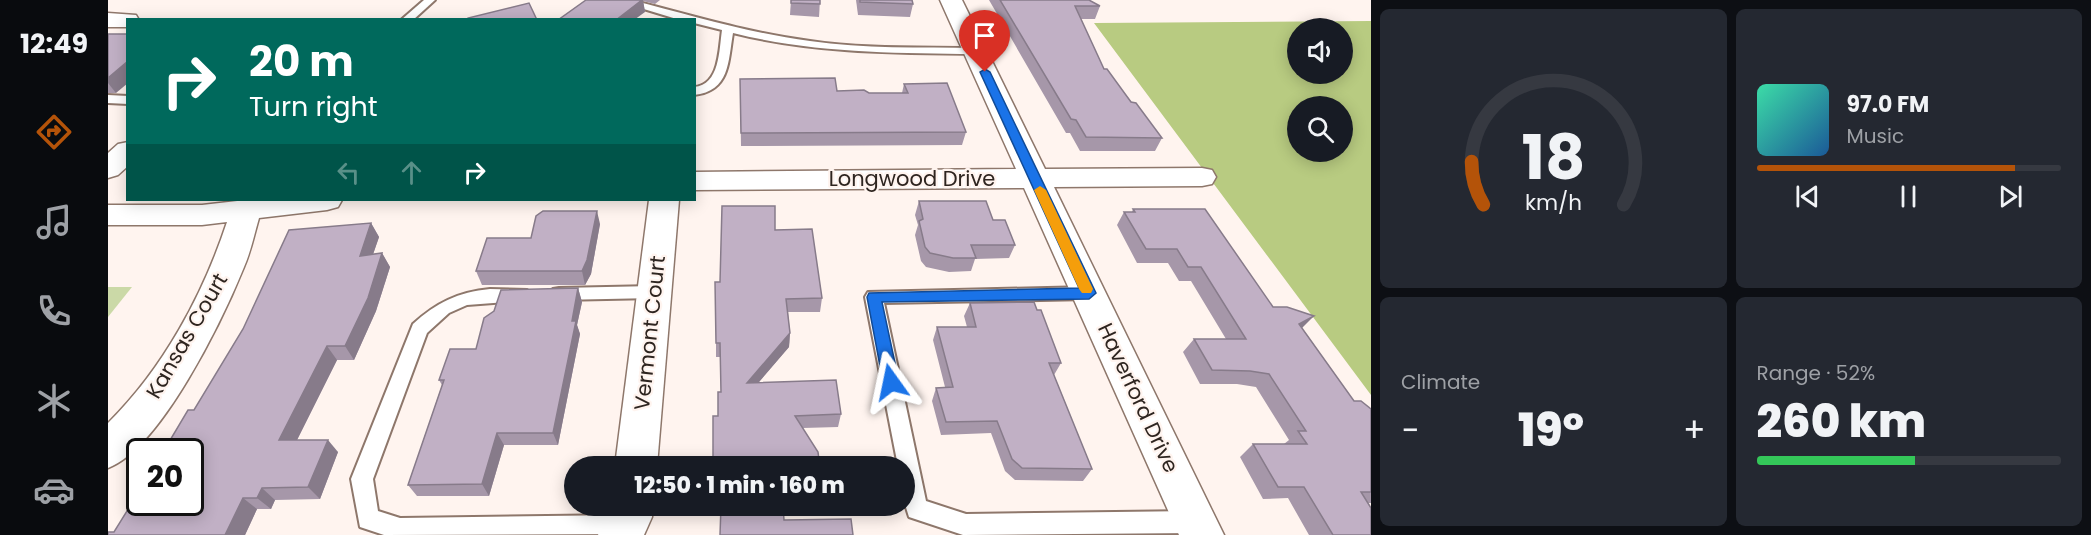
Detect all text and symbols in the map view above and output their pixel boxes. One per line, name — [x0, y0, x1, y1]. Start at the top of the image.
pin — [959, 10, 1010, 72]
map controls — [1287, 18, 1353, 162]
button: sound — [1287, 18, 1353, 84]
icon: arrive — [968, 19, 1001, 52]
text: 12:49 — [20, 25, 88, 62]
text: 20 m — [249, 32, 354, 91]
icon: right — [150, 42, 228, 120]
text: Turn right — [249, 88, 378, 125]
text: 97.0 FM — [1847, 89, 1929, 120]
button: search — [1287, 96, 1353, 162]
icon: directions — [33, 111, 75, 153]
text: 18 — [1521, 114, 1585, 202]
text: Music — [1847, 122, 1904, 150]
icon: left — [332, 156, 365, 189]
icon: ahead — [395, 156, 428, 189]
icon: right — [458, 156, 491, 189]
street label: Longwood Drive — [829, 164, 995, 193]
icon: previous — [1791, 180, 1824, 213]
icon: pause — [1892, 180, 1925, 213]
icon: next — [1994, 180, 2027, 213]
text: km/h — [1525, 188, 1582, 219]
icon: music — [33, 201, 75, 243]
street label: Vermont Court — [627, 254, 672, 412]
street label: Kansas Court — [139, 268, 234, 404]
icon: phone — [33, 290, 75, 332]
street label: Haverford Drive — [1091, 318, 1186, 477]
position arrow — [859, 350, 923, 414]
text: Range · 52% — [1757, 359, 1875, 387]
text: Climate — [1401, 368, 1480, 396]
icon: climate — [33, 380, 75, 422]
text: 260 km — [1757, 390, 1926, 453]
text: 19° — [1518, 399, 1584, 462]
text: − — [1401, 407, 1419, 454]
text: + — [1683, 407, 1706, 454]
speed limit sign: 20 — [126, 438, 204, 516]
icon: car — [33, 469, 75, 511]
text: 12:50 · 1 min · 160 m — [634, 470, 845, 501]

